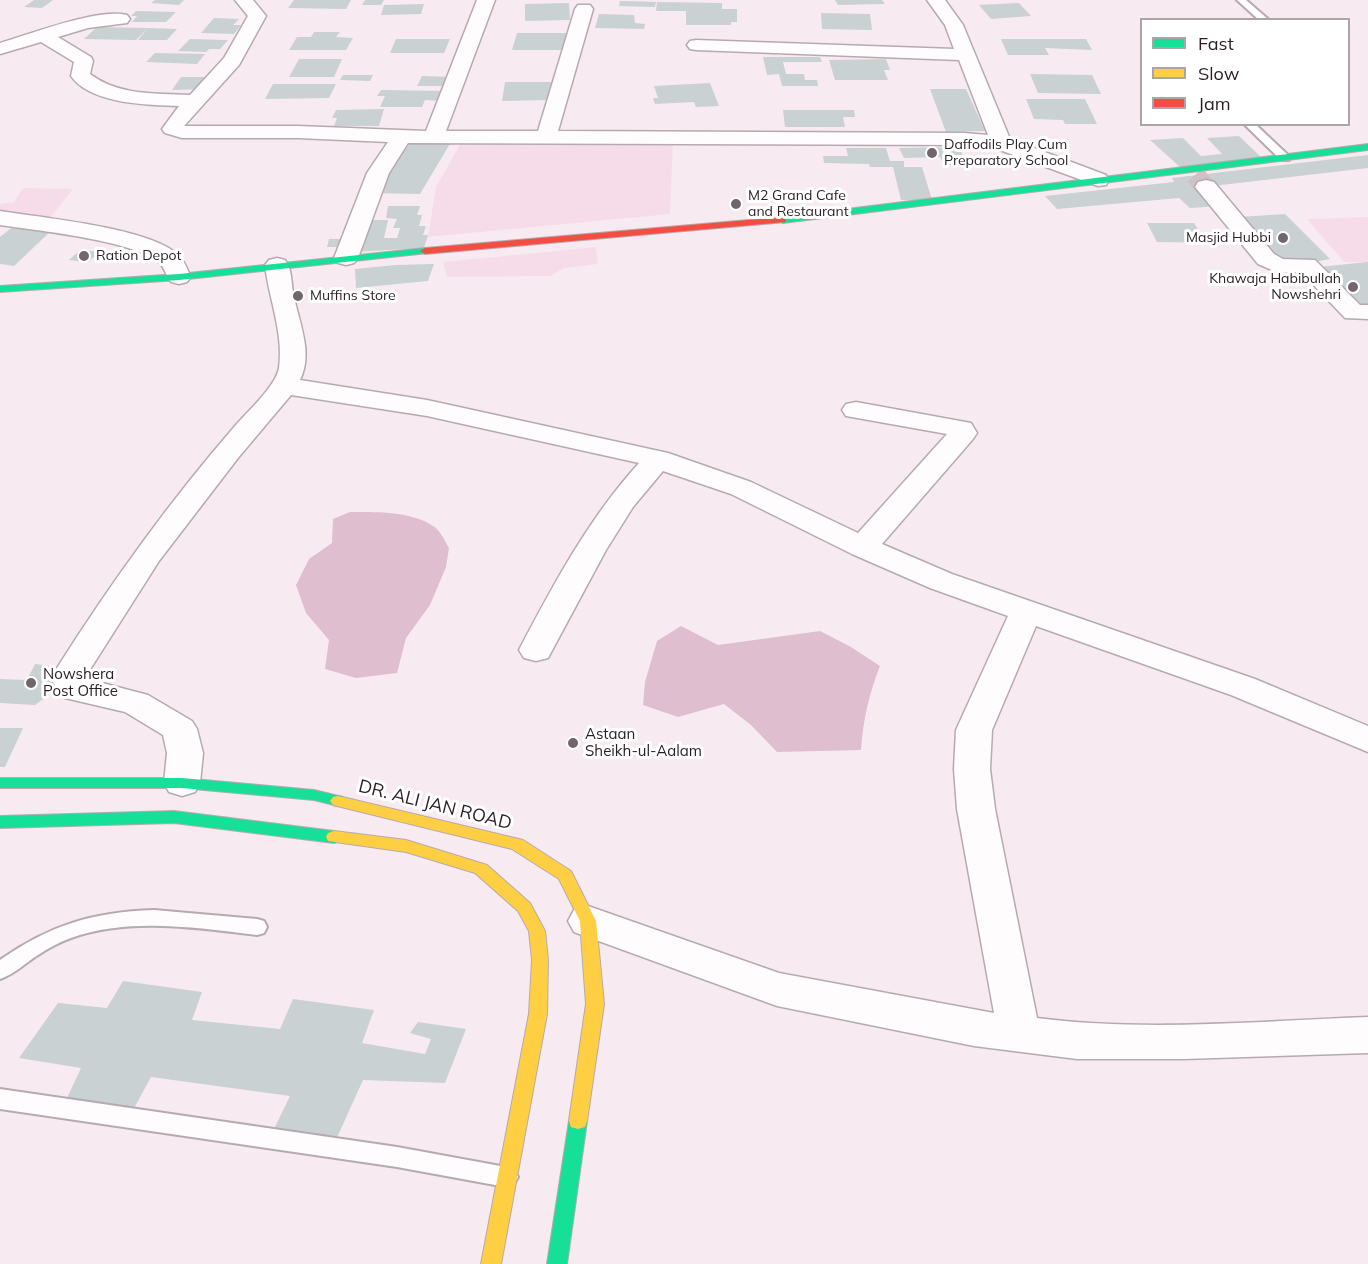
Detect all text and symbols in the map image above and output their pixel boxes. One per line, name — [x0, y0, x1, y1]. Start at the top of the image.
legend — [1140, 18, 1350, 126]
text: Fast — [1198, 32, 1234, 55]
text: Slow — [1198, 62, 1239, 85]
text: Jam — [1198, 92, 1231, 115]
place label: Daffodils Play Cum Preparatory School — [944, 137, 1068, 170]
marker: Daffodils Play Cum Preparatory School — [925, 146, 939, 160]
place label: M2 Grand Cafe and Restaurant — [748, 188, 849, 220]
marker: M2 Grand Cafe and Restaurant — [729, 197, 743, 211]
place label: Masjid Hubbi — [1186, 230, 1271, 246]
marker: Masjid Hubbi — [1276, 231, 1290, 245]
place label: Ration Depot — [96, 248, 181, 264]
marker: Ration Depot — [77, 249, 91, 263]
place label: Khawaja Habibullah Nowshehri — [1209, 271, 1341, 304]
marker: Khawaja Habibullah Nowshehri — [1346, 280, 1360, 294]
place label: Muffins Store — [310, 288, 396, 304]
marker: Muffins Store — [291, 289, 305, 303]
place label: Nowshera Post Office — [43, 665, 118, 700]
marker: Nowshera Post Office — [24, 676, 38, 690]
place label: Astaan Sheikh-ul-Aalam — [585, 725, 702, 760]
marker: Astaan Sheikh-ul-Aalam — [566, 736, 580, 750]
street label: DR. ALI JAN ROAD — [356, 776, 514, 834]

